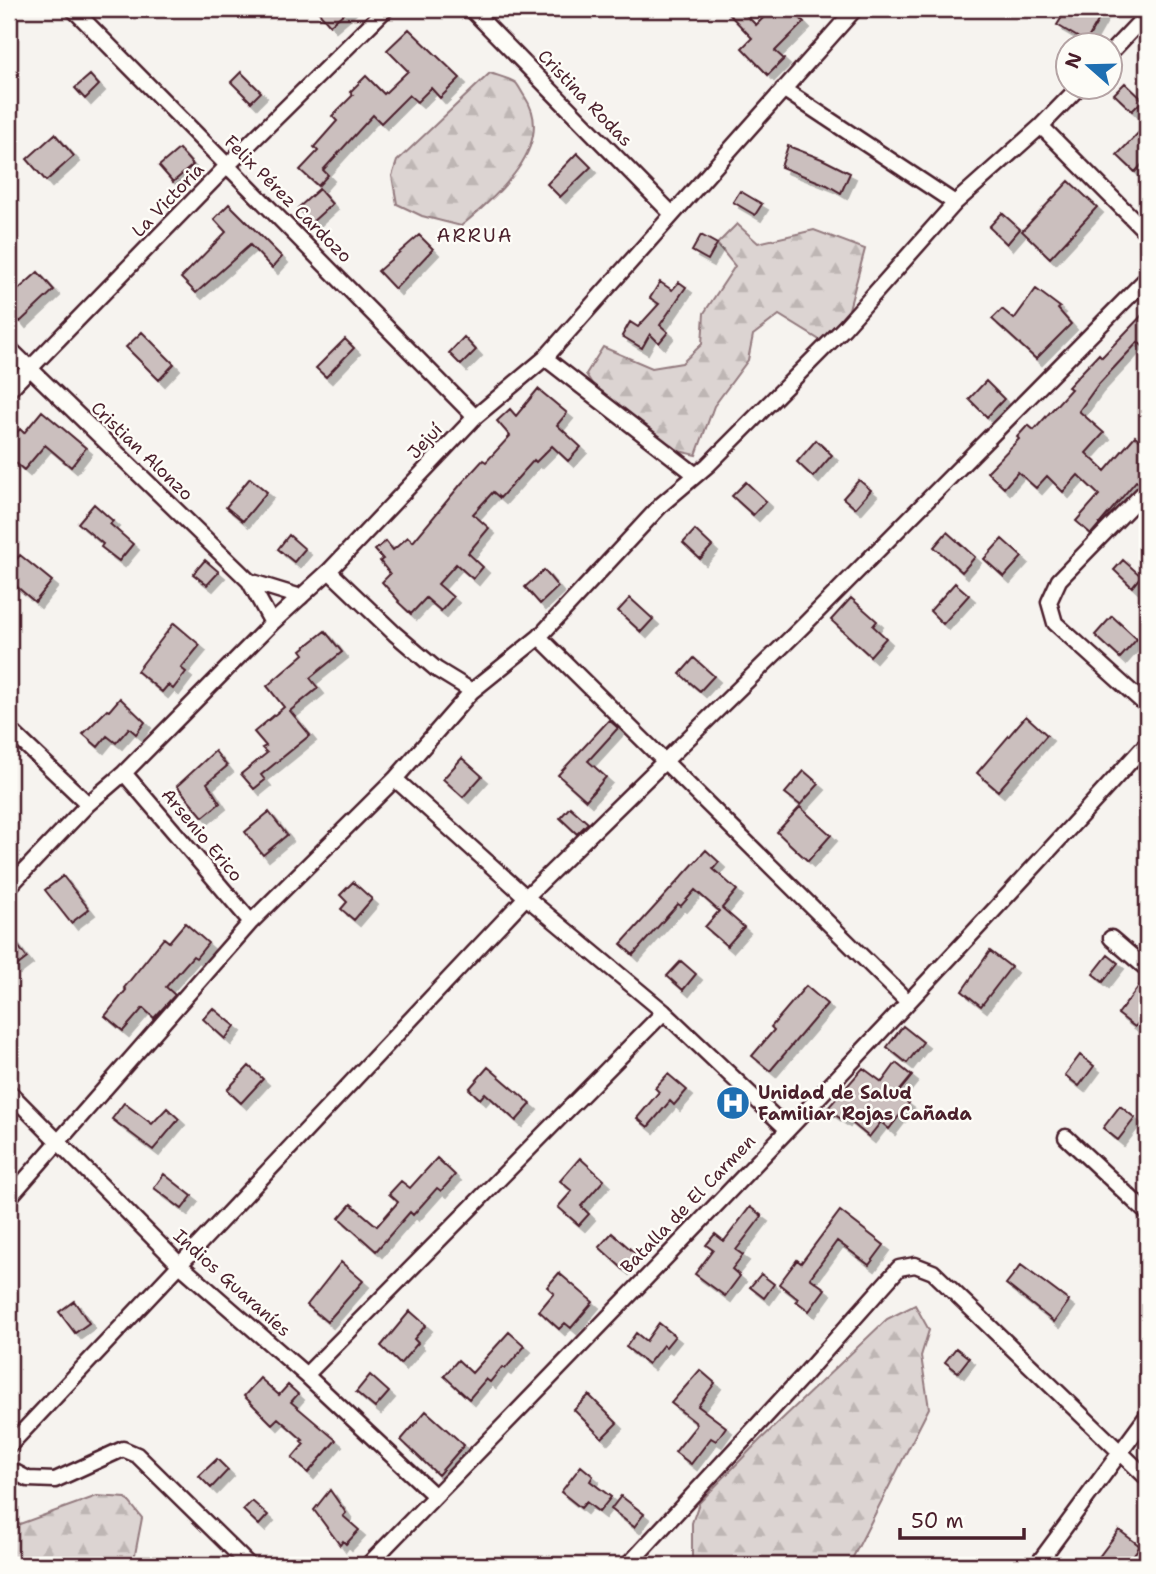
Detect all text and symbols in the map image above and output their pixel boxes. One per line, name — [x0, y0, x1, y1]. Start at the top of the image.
north arrow — [1054, 32, 1124, 102]
street label: Cristina Rodas — [532, 44, 638, 152]
text: N — [1059, 49, 1088, 72]
street label: Felix Pérez Cardozo — [219, 130, 357, 268]
street label: La Victoria — [127, 158, 209, 242]
district label: ARRUA — [437, 223, 513, 248]
street label: Cristian Alonzo — [86, 396, 198, 506]
street label: Jejuí — [402, 418, 448, 464]
street label: Arsenio Erico — [156, 783, 248, 887]
place label: Unidad de Salud Familiar Rojas Cañada — [758, 1081, 972, 1126]
hospital icon: Unidad de Salud Familiar Rojas Cañada — [714, 1084, 752, 1122]
street label: Batalla de El Carmen — [615, 1129, 761, 1279]
street label: Indios Guaraníes — [168, 1224, 296, 1342]
scale bar — [900, 1497, 1025, 1541]
text: 50 m — [911, 1507, 964, 1535]

